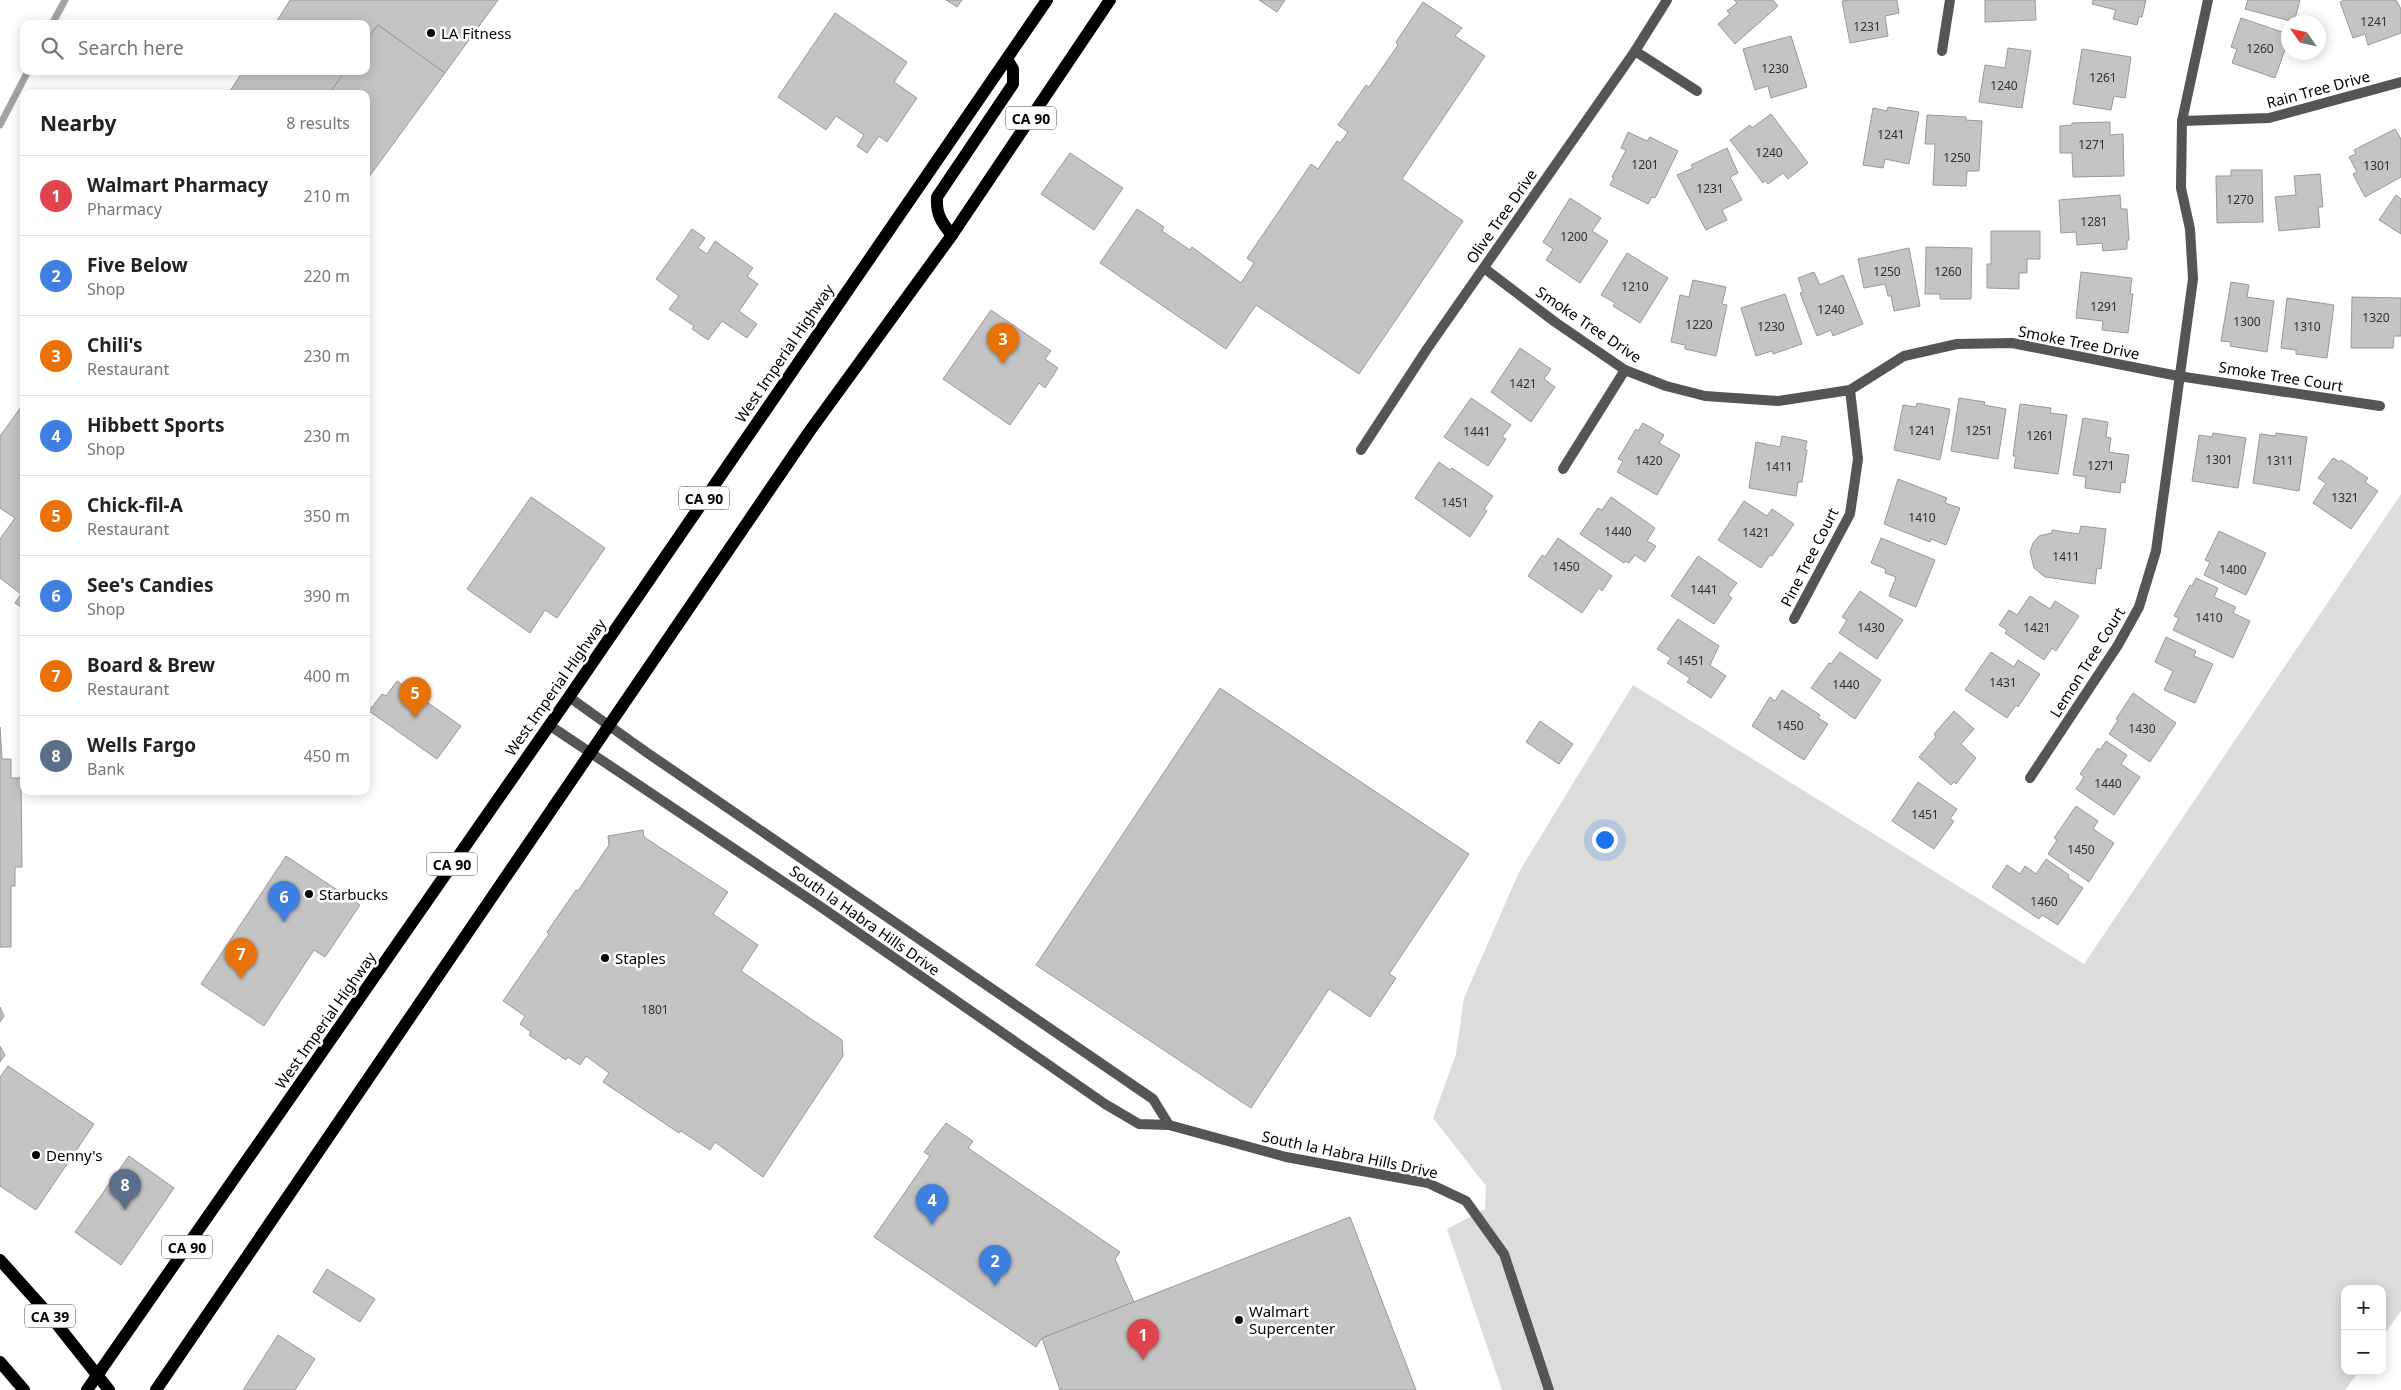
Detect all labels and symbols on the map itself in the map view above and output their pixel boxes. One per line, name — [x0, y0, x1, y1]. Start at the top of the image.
house number: 1241 — [2360, 13, 2388, 30]
north arrow — [2281, 15, 2326, 60]
house number: 1231 — [1853, 18, 1881, 35]
place label: LA Fitness — [441, 23, 512, 43]
marker: LA Fitness — [425, 27, 437, 39]
house number: 1260 — [2246, 40, 2274, 57]
house number: 1230 — [1761, 60, 1789, 77]
street label: Rain Tree Drive — [2264, 66, 2372, 112]
house number: 1261 — [2089, 69, 2117, 86]
house number: 1240 — [1990, 77, 2018, 94]
road number: CA 90 — [1006, 106, 1056, 130]
house number: 1241 — [1877, 126, 1905, 143]
house number: 1271 — [2078, 136, 2106, 153]
house number: 1240 — [1755, 144, 1783, 161]
house number: 1250 — [1943, 149, 1971, 166]
house number: 1201 — [1631, 156, 1659, 173]
house number: 1301 — [2363, 157, 2391, 174]
street label: Olive Tree Drive — [1461, 165, 1541, 267]
house number: 1231 — [1696, 180, 1724, 197]
house number: 1270 — [2226, 191, 2254, 208]
house number: 1281 — [2080, 213, 2108, 230]
house number: 1200 — [1560, 228, 1588, 245]
house number: 1250 — [1873, 263, 1901, 280]
house number: 1260 — [1934, 263, 1962, 280]
house number: 1210 — [1621, 278, 1649, 295]
street label: West Imperial Highway — [730, 280, 838, 426]
street label: Smoke Tree Drive — [1532, 281, 1646, 367]
house number: 1291 — [2090, 298, 2118, 315]
house number: 1240 — [1817, 301, 1845, 318]
house number: 1320 — [2362, 309, 2390, 326]
house number: 1300 — [2233, 313, 2261, 330]
house number: 1220 — [1685, 316, 1713, 333]
house number: 1230 — [1757, 318, 1785, 335]
house number: 1310 — [2293, 318, 2321, 335]
street label: Smoke Tree Drive — [2017, 320, 2141, 364]
pin: 3 — [987, 323, 1019, 364]
street label: Smoke Tree Court — [2217, 356, 2345, 396]
house number: 1421 — [1509, 375, 1537, 392]
house number: 1241 — [1908, 422, 1936, 439]
house number: 1251 — [1965, 422, 1993, 439]
house number: 1441 — [1463, 423, 1491, 440]
house number: 1261 — [2026, 427, 2054, 444]
house number: 1301 — [2205, 451, 2233, 468]
house number: 1420 — [1635, 452, 1663, 469]
house number: 1311 — [2266, 452, 2294, 469]
house number: 1271 — [2087, 457, 2115, 474]
house number: 1411 — [1765, 458, 1793, 475]
road number: CA 90 — [679, 486, 729, 509]
house number: 1321 — [2331, 489, 2359, 506]
house number: 1451 — [1441, 494, 1469, 511]
street label: Pine Tree Court — [1775, 504, 1843, 610]
house number: 1410 — [1908, 509, 1936, 526]
house number: 1440 — [1604, 523, 1632, 540]
house number: 1421 — [1742, 524, 1770, 541]
house number: 1411 — [2052, 548, 2080, 565]
house number: 1450 — [1552, 558, 1580, 575]
house number: 1400 — [2219, 561, 2247, 578]
house number: 1441 — [1690, 581, 1718, 598]
street label: Lemon Tree Court — [2045, 603, 2129, 721]
house number: 1410 — [2195, 609, 2223, 626]
street label: West Imperial Highway — [500, 614, 610, 759]
house number: 1430 — [1857, 619, 1885, 636]
house number: 1421 — [2023, 619, 2051, 636]
house number: 1451 — [1677, 652, 1705, 669]
house number: 1431 — [1989, 674, 2017, 691]
house number: 1440 — [1832, 676, 1860, 693]
pin: 5 — [399, 677, 431, 718]
house number: 1450 — [1776, 717, 1804, 734]
house number: 1430 — [2128, 720, 2156, 737]
house number: 1440 — [2094, 775, 2122, 792]
house number: 1451 — [1911, 806, 1939, 823]
your location — [1592, 827, 1618, 853]
house number: 1450 — [2067, 841, 2095, 858]
road number: CA 90 — [427, 852, 477, 876]
street label: South la Habra Hills Drive — [786, 860, 944, 980]
pin: 6 — [268, 881, 300, 922]
place label: Starbucks — [319, 884, 388, 904]
marker: Starbucks — [303, 888, 315, 900]
house number: 1460 — [2030, 893, 2058, 910]
pin: 7 — [225, 938, 257, 979]
street label: West Imperial Highway — [270, 947, 380, 1092]
place label: Staples — [615, 948, 666, 968]
marker: Staples — [599, 952, 611, 964]
house number: 1801 — [641, 1001, 669, 1018]
street label: South la Habra Hills Drive — [1260, 1126, 1440, 1182]
place label: Denny's — [46, 1145, 102, 1165]
marker: Denny's — [30, 1149, 42, 1161]
pin: 8 — [109, 1169, 141, 1210]
pin: 4 — [916, 1184, 948, 1225]
road number: CA 90 — [162, 1236, 212, 1258]
pin: 2 — [979, 1245, 1011, 1286]
place label: Walmart Supercenter — [1249, 1301, 1335, 1338]
road number: CA 39 — [25, 1304, 75, 1328]
marker: Walmart Supercenter — [1233, 1314, 1245, 1326]
pin: 1 — [1127, 1319, 1159, 1360]

